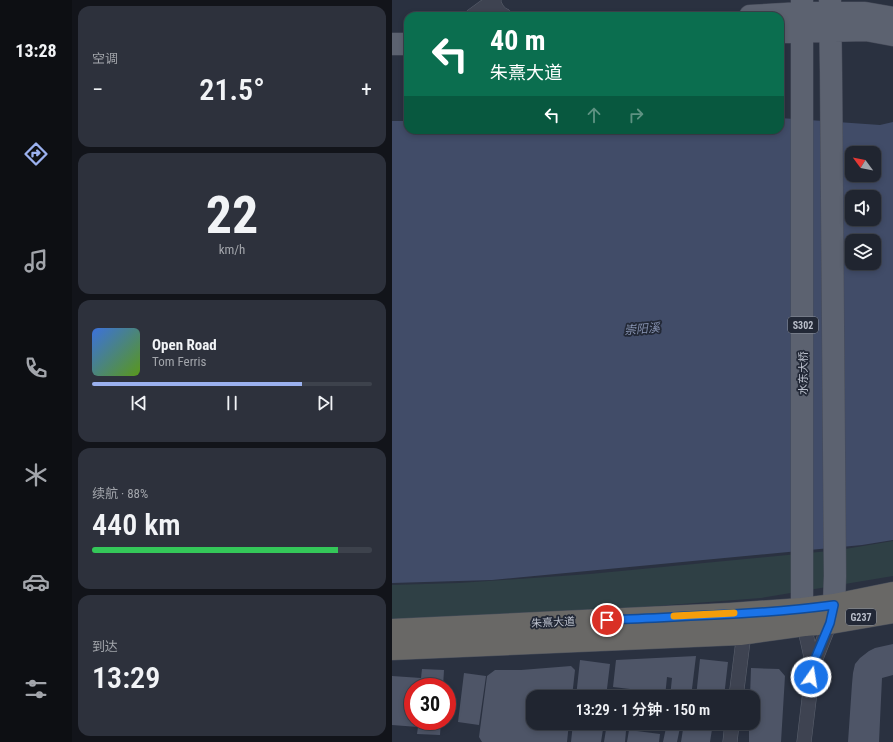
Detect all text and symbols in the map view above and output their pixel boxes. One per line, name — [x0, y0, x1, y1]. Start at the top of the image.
text: 40 m — [490, 24, 546, 57]
icon: left — [424, 28, 476, 80]
text: 13:28 — [15, 40, 57, 61]
text: 空调 — [92, 51, 118, 66]
text: 朱熹大道 — [490, 62, 562, 83]
text: 21.5° — [199, 72, 265, 107]
text: − — [92, 77, 103, 102]
text: + — [361, 77, 372, 102]
icon: left — [541, 104, 563, 126]
icon: ahead — [583, 104, 605, 126]
icon: right — [625, 104, 647, 126]
icon: directions — [22, 140, 50, 168]
north arrow — [845, 146, 881, 182]
map controls — [845, 146, 881, 270]
text: 22 — [206, 185, 258, 246]
button: sound — [845, 190, 881, 226]
button: layers — [845, 234, 881, 270]
text: km/h — [219, 242, 245, 257]
icon: music — [22, 247, 50, 275]
road number: S302 — [788, 317, 818, 333]
water label: 崇阳溪 — [623, 320, 663, 338]
text: Open Road — [152, 336, 217, 354]
street label: 水东大桥 — [797, 351, 810, 395]
icon: phone — [22, 354, 50, 382]
text: Tom Ferris — [152, 354, 206, 369]
icon: previous — [128, 392, 150, 414]
icon: pause — [221, 392, 243, 414]
icon: next — [314, 392, 336, 414]
icon: climate — [22, 461, 50, 489]
text: 续航 · 88% — [92, 486, 148, 501]
text: 440 km — [92, 507, 181, 542]
icon: car — [22, 568, 50, 596]
pin — [590, 603, 624, 637]
icon: arrive — [596, 609, 618, 631]
road number: G237 — [846, 609, 876, 625]
street label: 朱熹大道 — [531, 615, 575, 630]
text: 到达 — [92, 639, 118, 654]
position arrow — [790, 656, 832, 698]
text: 13:29 — [92, 660, 160, 695]
icon: filters — [22, 675, 50, 703]
speed limit sign: 30 — [404, 678, 456, 730]
text: 13:29 · 1 分钟 · 150 m — [576, 701, 710, 719]

